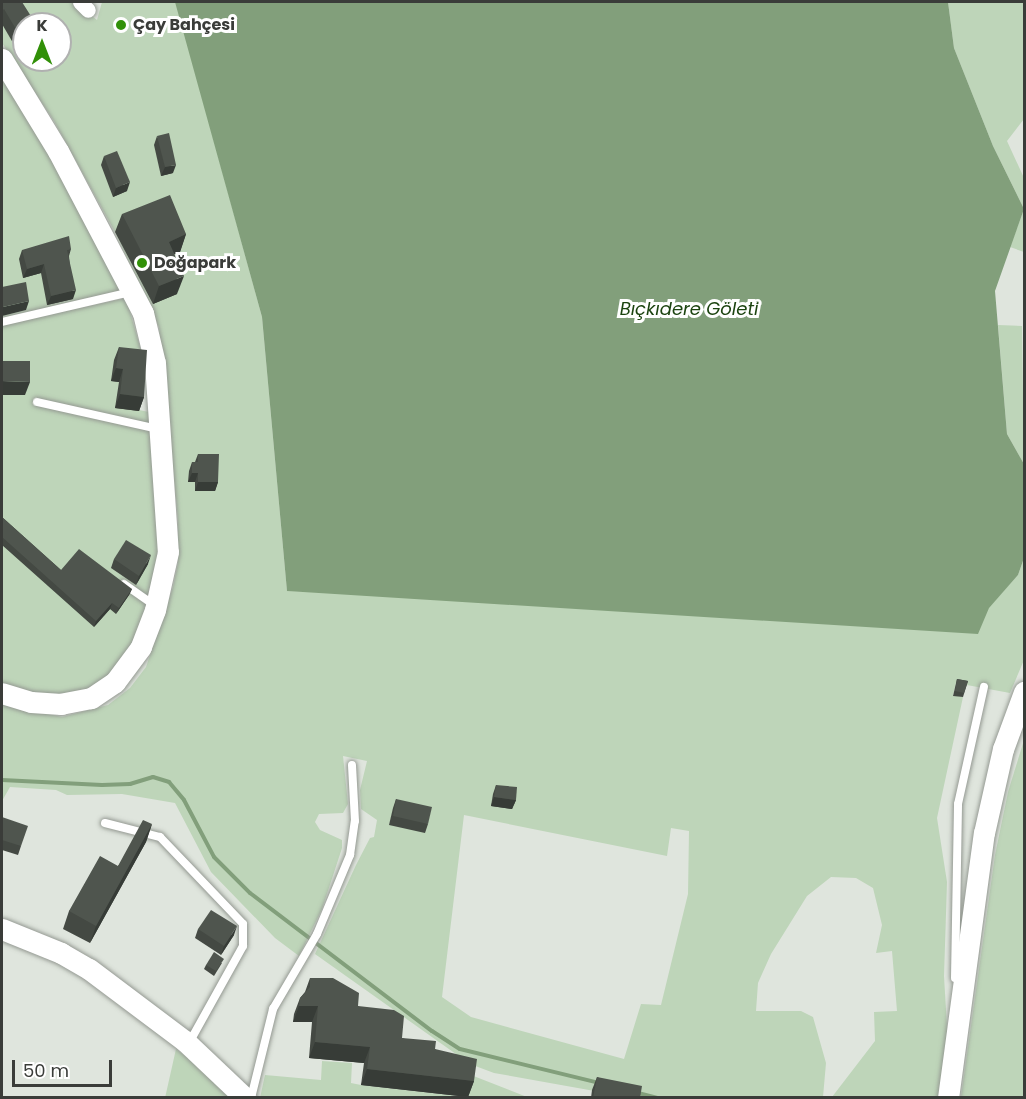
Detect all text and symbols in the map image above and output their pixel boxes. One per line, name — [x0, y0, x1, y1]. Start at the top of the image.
north arrow — [12, 12, 72, 72]
text: K — [36, 14, 48, 37]
place label: Çay Bahçesi — [133, 15, 235, 35]
marker: Çay Bahçesi — [114, 18, 128, 32]
place label: Doğapark — [154, 253, 236, 273]
marker: Doğapark — [135, 256, 149, 270]
water label: Bıçkıdere Göleti — [620, 298, 758, 320]
scale bar — [15, 1048, 116, 1086]
text: 50 m — [23, 1058, 69, 1083]

